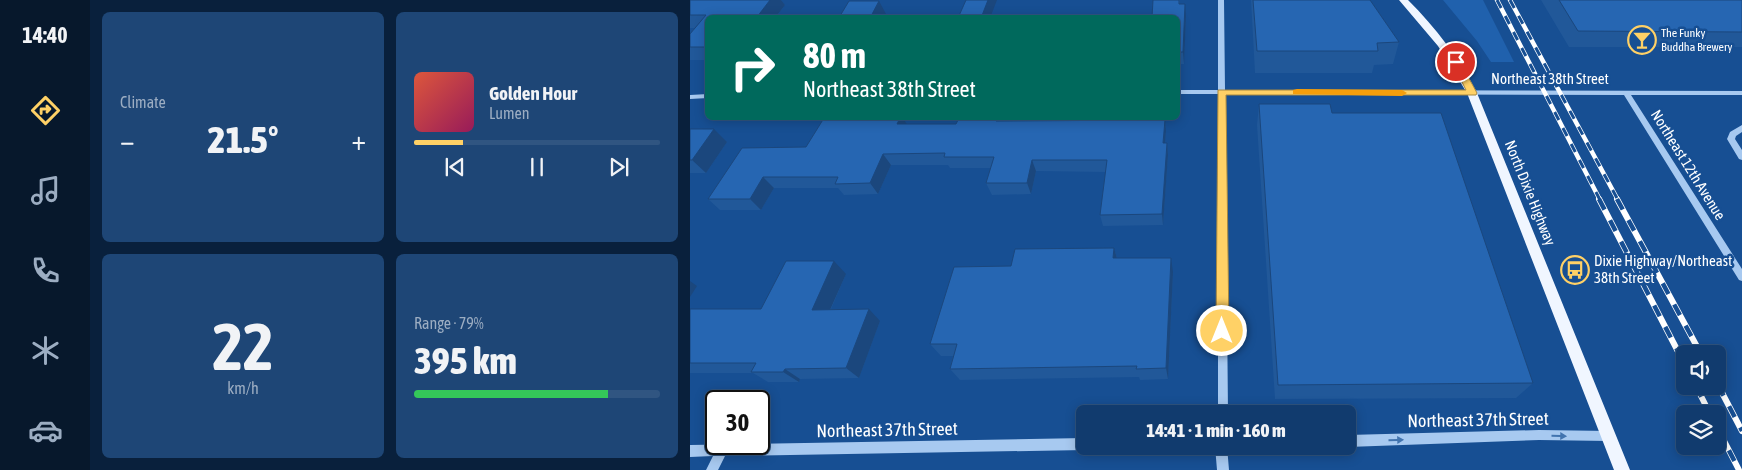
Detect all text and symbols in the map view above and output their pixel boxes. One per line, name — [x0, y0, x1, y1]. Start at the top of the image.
text: 14:40 — [22, 22, 68, 48]
bar icon: The Funky Buddha Brewery — [1627, 25, 1657, 55]
place label: The Funky Buddha Brewery — [1661, 26, 1732, 54]
icon: right — [720, 35, 785, 100]
text: 80 m — [803, 35, 866, 75]
pin — [1435, 41, 1477, 83]
icon: arrive — [1442, 48, 1470, 76]
street label: Northeast 38th Street — [1491, 70, 1609, 87]
text: Northeast 38th Street — [803, 76, 976, 102]
text: Golden Hour — [489, 82, 577, 104]
icon: directions — [28, 93, 63, 128]
text: Climate — [120, 93, 166, 111]
text: Lumen — [489, 104, 529, 122]
street label: Northeast 12th Avenue — [1648, 107, 1729, 223]
text: 21.5° — [208, 118, 278, 161]
text: − — [120, 124, 135, 156]
text: + — [351, 124, 366, 156]
street label: North Dixie Highway — [1502, 138, 1559, 248]
icon: previous — [441, 153, 469, 181]
icon: pause — [523, 153, 551, 181]
icon: next — [605, 153, 633, 181]
icon: music — [28, 173, 63, 208]
place label: Dixie Highway/Northeast 38th Street — [1594, 252, 1732, 286]
icon: phone — [28, 253, 63, 288]
bus stop icon: Dixie Highway/Northeast 38th Street — [1560, 255, 1590, 285]
position arrow — [1195, 304, 1247, 356]
text: 22 — [212, 309, 274, 384]
text: Range · 79% — [414, 314, 484, 332]
icon: climate — [28, 333, 63, 368]
text: 395 km — [414, 339, 517, 382]
map controls — [1676, 345, 1726, 455]
button: sound — [1676, 345, 1726, 395]
text: km/h — [227, 379, 259, 397]
speed limit sign: 30 — [705, 390, 770, 455]
button: layers — [1676, 405, 1726, 455]
street label: Northeast 37th Street — [1407, 408, 1549, 431]
icon: car — [28, 413, 63, 448]
street label: Northeast 37th Street — [816, 418, 958, 441]
text: 14:41 · 1 min · 160 m — [1146, 419, 1286, 441]
one-way arrow — [1551, 432, 1567, 440]
one-way arrow — [1388, 435, 1404, 443]

